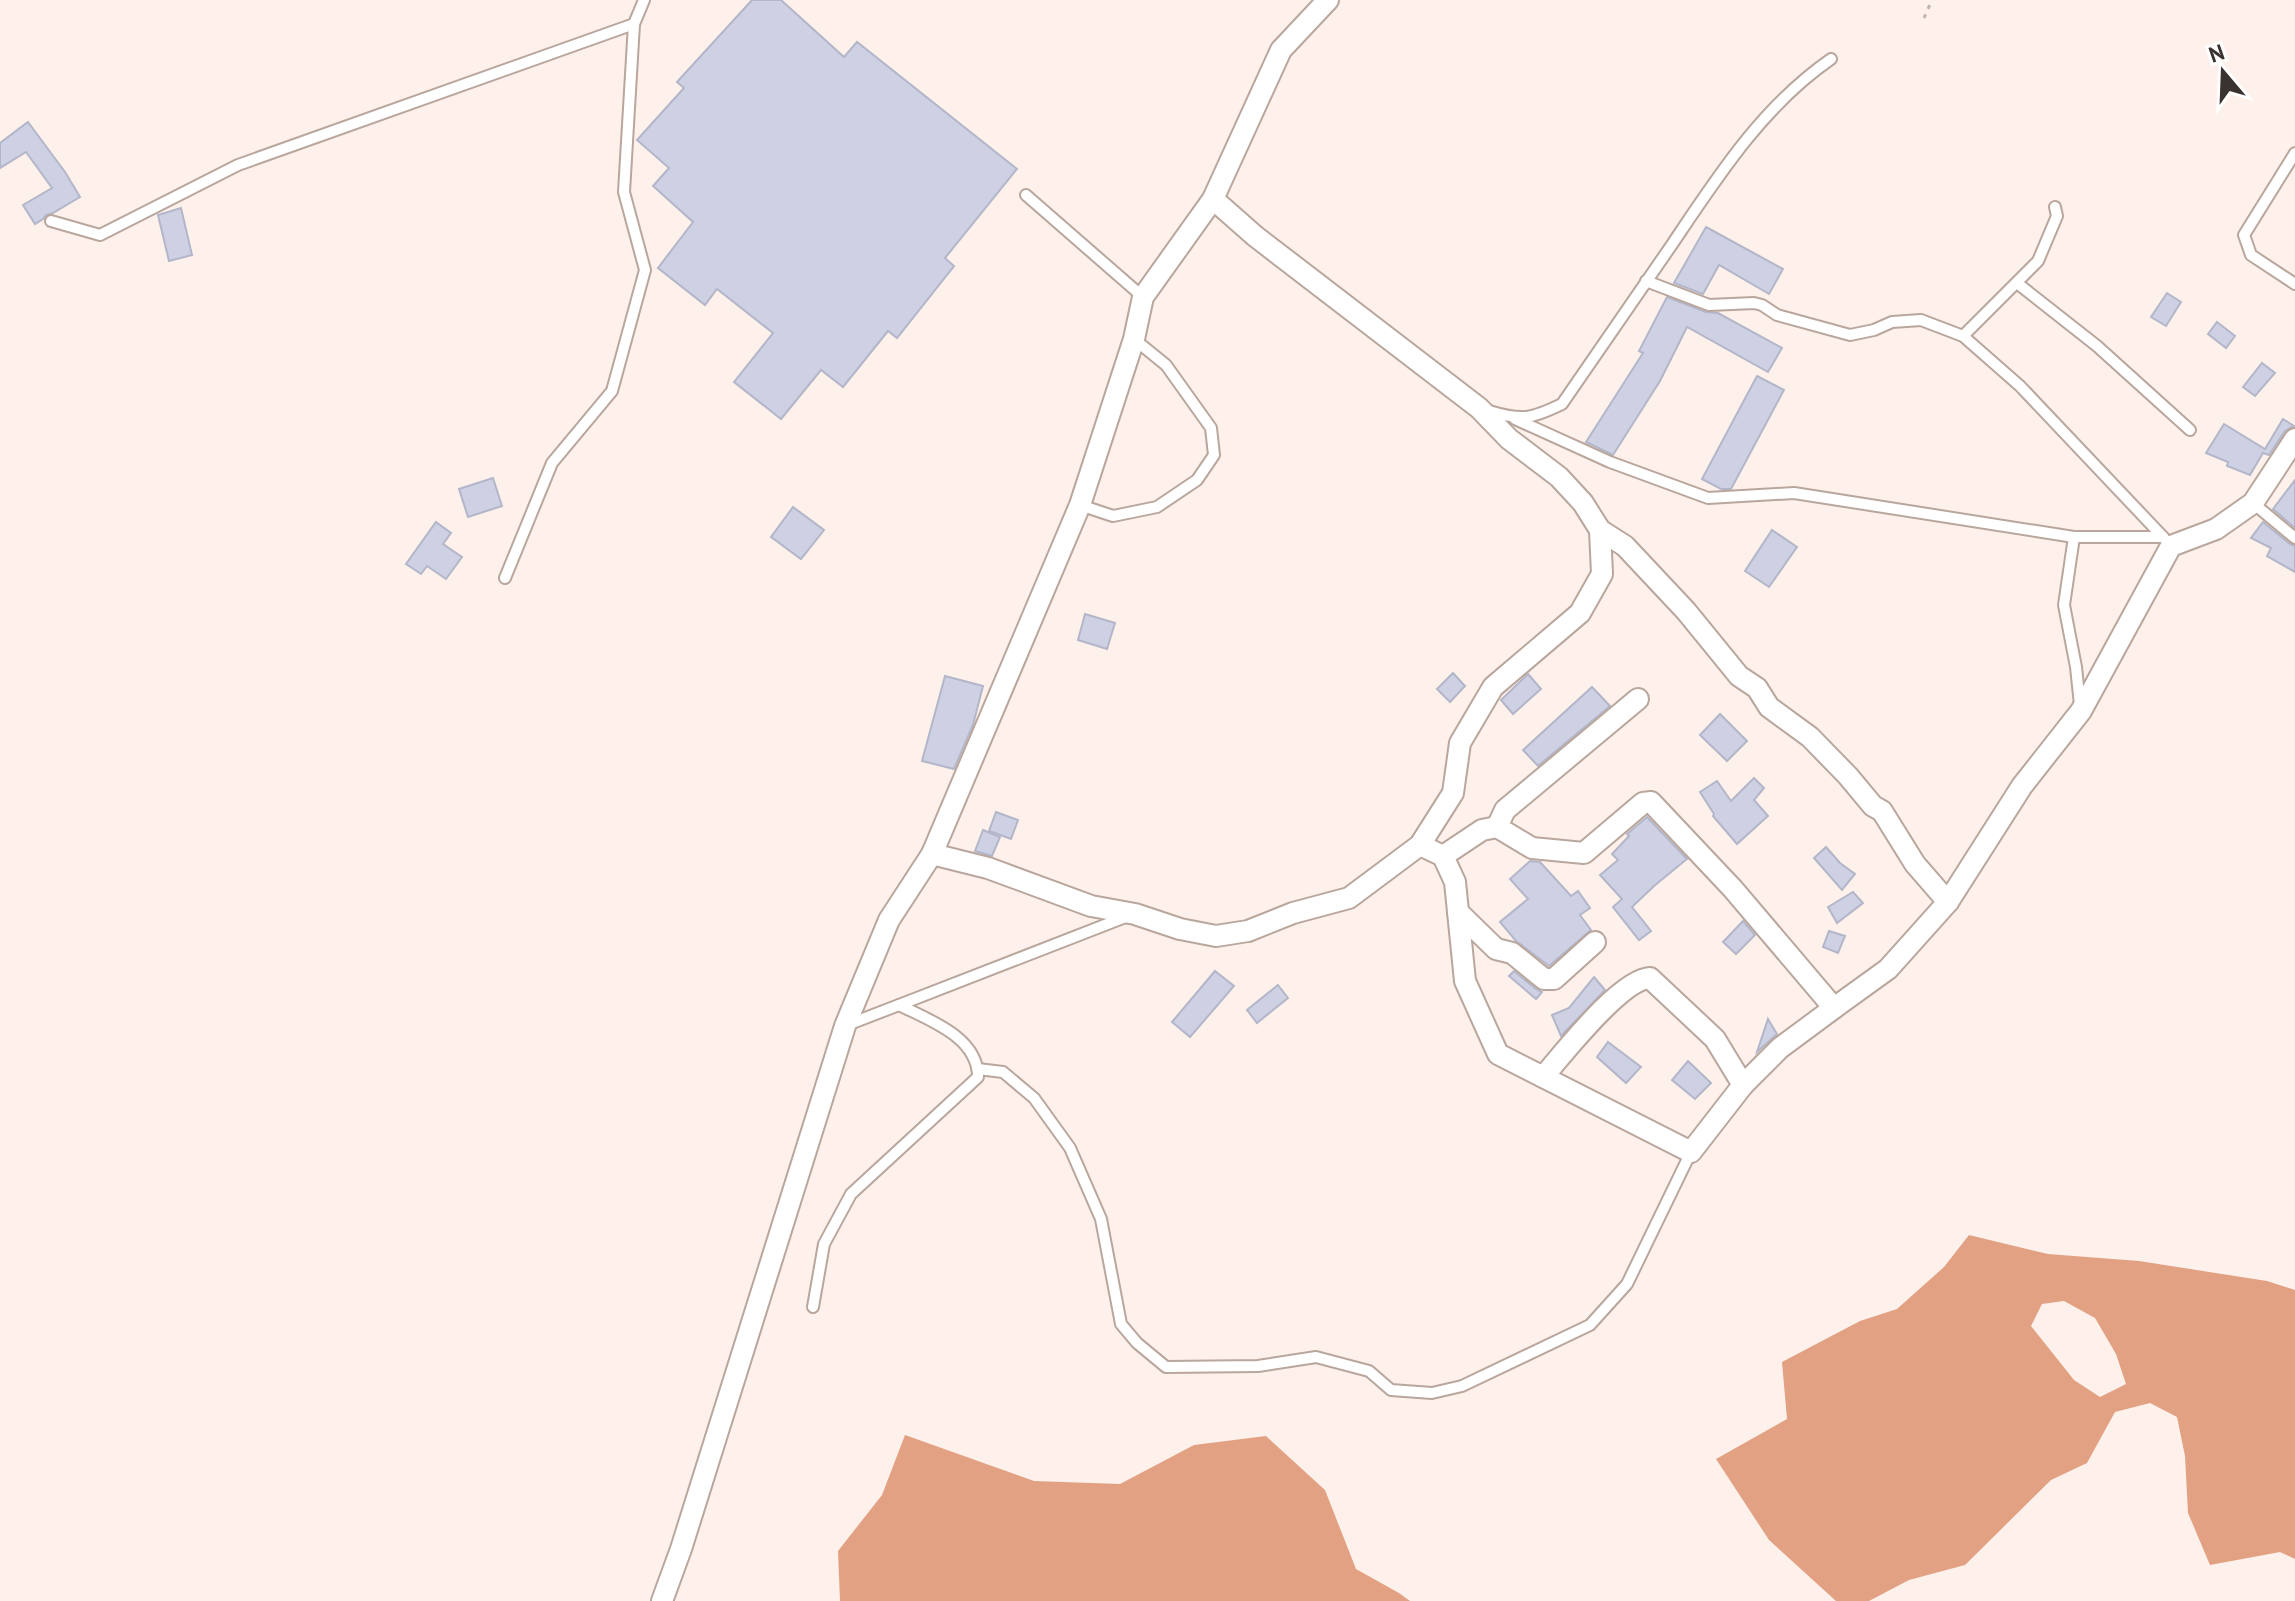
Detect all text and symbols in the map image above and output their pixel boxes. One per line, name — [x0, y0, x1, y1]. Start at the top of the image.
north arrow — [2183, 32, 2263, 112]
text: N — [2205, 37, 2228, 69]

